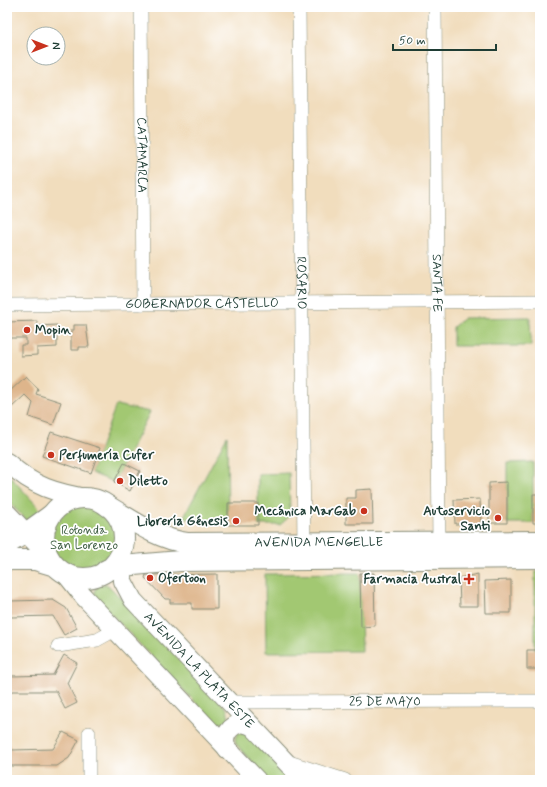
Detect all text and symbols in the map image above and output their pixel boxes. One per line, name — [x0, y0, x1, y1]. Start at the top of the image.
north arrow — [26, 26, 66, 66]
scale bar — [393, 26, 496, 52]
text: 50 m — [399, 33, 426, 49]
text: N — [48, 42, 62, 50]
street label: CATAMARCA — [133, 117, 151, 193]
street label: SANTA FE — [428, 254, 446, 313]
street label: ROSARIO — [293, 256, 310, 310]
street label: GOBERNADOR CASTELLO — [125, 294, 279, 313]
place label: Mopin — [35, 322, 72, 339]
marker: Mopin — [22, 325, 32, 335]
place label: Perfumería Cufer — [59, 447, 155, 464]
marker: Perfumería Cufer — [46, 450, 56, 460]
place label: Diletto — [128, 473, 168, 490]
marker: Diletto — [115, 476, 125, 486]
place label: Mecánica MarGab — [255, 503, 356, 520]
place label: Autoservicio Santi — [423, 503, 491, 535]
marker: Mecánica MarGab — [359, 506, 369, 516]
place label: Librería Génesis — [137, 513, 228, 530]
marker: Autoservicio Santi — [493, 513, 503, 523]
marker: Librería Génesis — [231, 516, 241, 526]
park label: Rotonda San Lorenzo — [50, 522, 118, 554]
street label: AVENIDA MENGELLE — [254, 533, 384, 551]
place label: Ofertoon — [158, 570, 206, 587]
place label: Farmacia Austral — [363, 571, 462, 588]
marker: Ofertoon — [145, 573, 155, 583]
marker: Farmacia Austral — [464, 574, 474, 584]
street label: AVENIDA LA PLATA ESTE — [140, 608, 259, 732]
street label: 25 DE MAYO — [349, 693, 421, 710]

